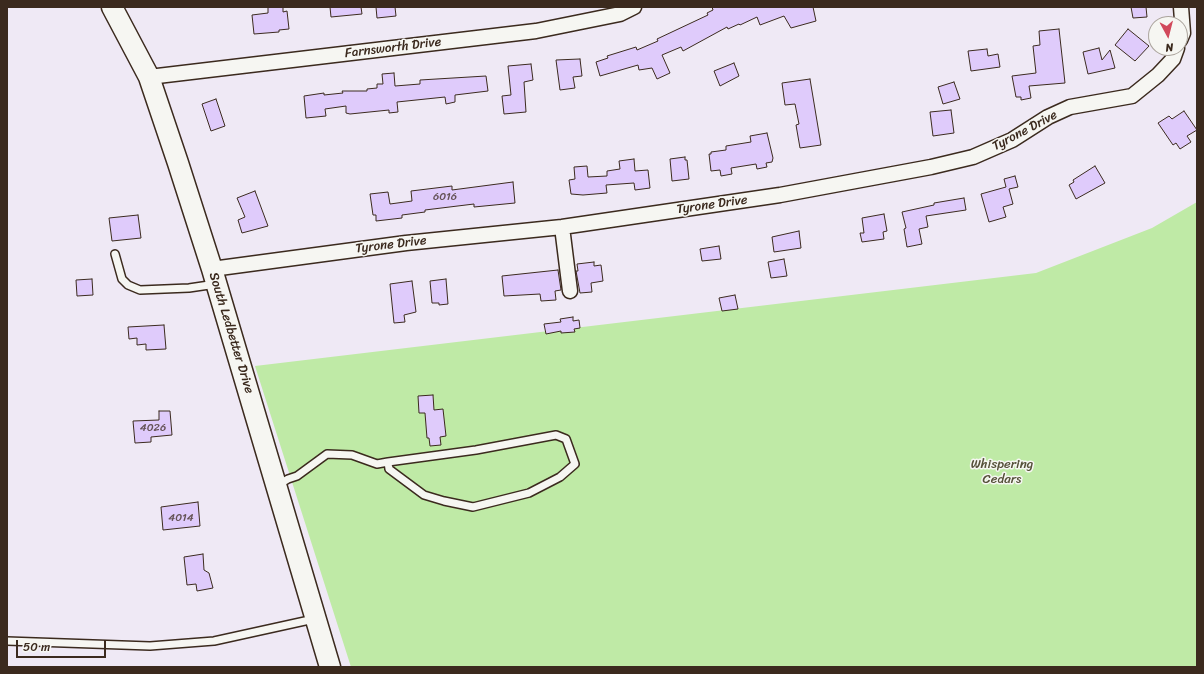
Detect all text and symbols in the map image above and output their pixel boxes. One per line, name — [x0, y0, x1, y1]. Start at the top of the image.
north arrow — [1148, 16, 1188, 56]
street label: Farnsworth Drive — [344, 34, 442, 62]
text: N — [1164, 38, 1174, 57]
street label: Tyrone Drive — [990, 107, 1060, 155]
house number: 6016 — [433, 190, 457, 204]
street label: Tyrone Drive — [676, 192, 748, 218]
street label: Tyrone Drive — [355, 233, 427, 257]
street label: South Ledbetter Drive — [205, 271, 257, 395]
house number: 4026 — [140, 421, 166, 435]
park label: Whispering Cedars — [971, 457, 1033, 488]
house number: 4014 — [168, 511, 194, 525]
scale bar — [18, 632, 108, 658]
text: 50 m — [23, 636, 50, 658]

